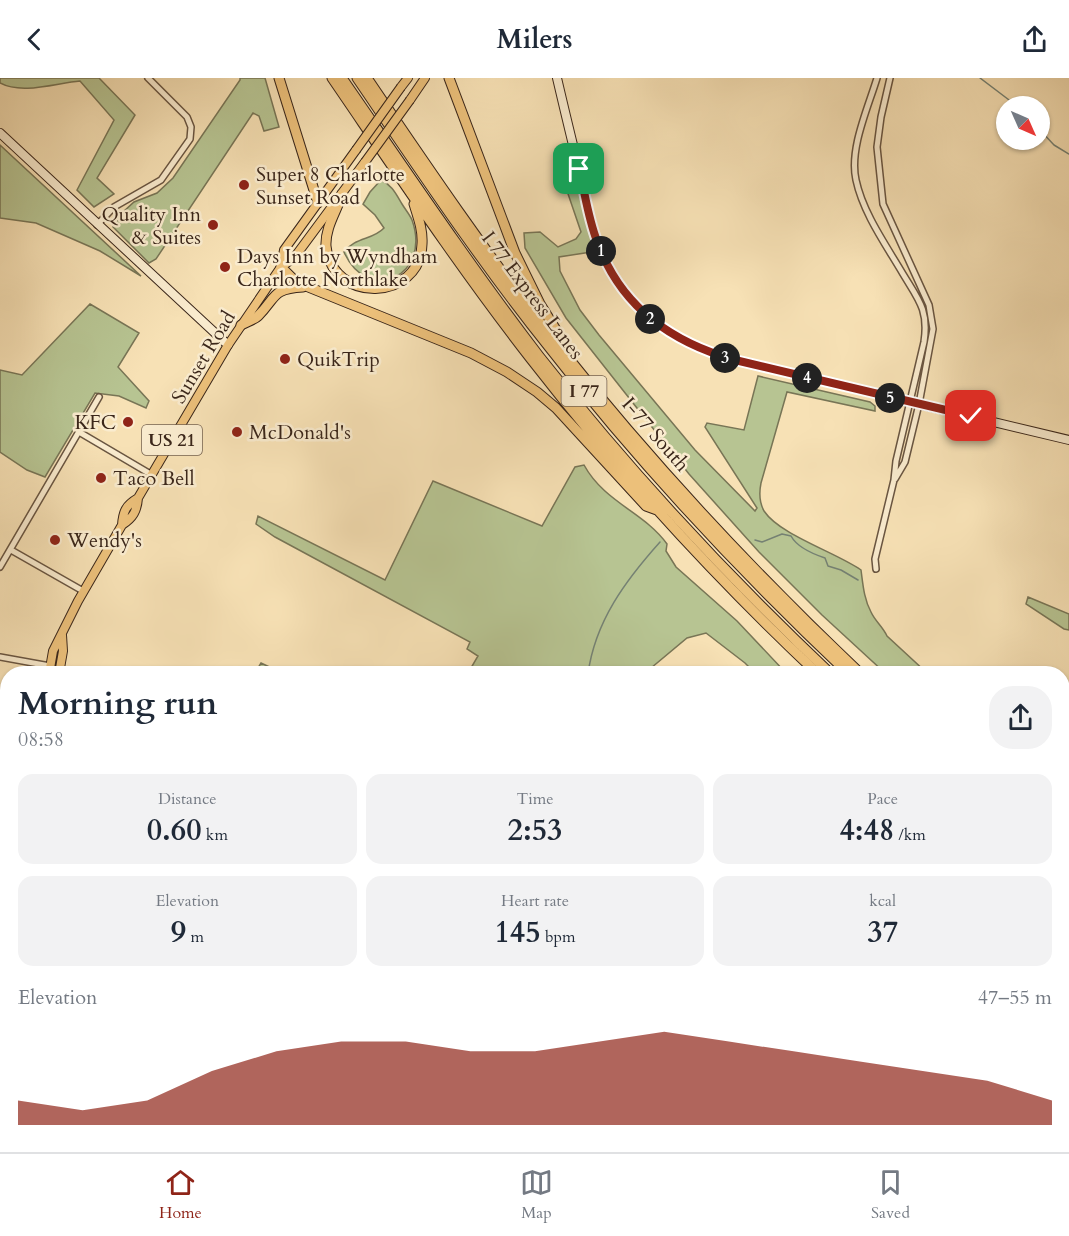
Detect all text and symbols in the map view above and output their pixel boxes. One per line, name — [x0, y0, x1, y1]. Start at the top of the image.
text: Milers — [497, 21, 572, 58]
icon: back — [18, 23, 51, 56]
icon: share — [1018, 23, 1051, 56]
north arrow — [996, 96, 1050, 150]
map controls — [996, 96, 1050, 150]
pin — [553, 143, 604, 194]
icon: arrive — [562, 152, 595, 185]
place label: Super 8 Charlotte Sunset Road — [256, 161, 405, 211]
marker: Super 8 Charlotte Sunset Road — [237, 178, 251, 192]
place label: Quality Inn & Suites — [102, 201, 202, 251]
marker: Quality Inn & Suites — [206, 218, 220, 232]
street label: I 77 Express Lanes — [475, 226, 590, 365]
pin: 1 — [586, 236, 616, 266]
text: 1 — [597, 240, 605, 262]
place label: Days Inn by Wyndham Charlotte Northlake — [237, 243, 437, 293]
marker: Days Inn by Wyndham Charlotte Northlake — [218, 260, 232, 274]
pin: 2 — [635, 304, 665, 334]
street label: Sunset Road — [165, 306, 242, 409]
text: 2 — [646, 308, 654, 330]
pin: 3 — [710, 343, 740, 373]
place label: QuikTrip — [297, 346, 380, 373]
text: 3 — [721, 347, 729, 369]
marker: QuikTrip — [278, 352, 292, 366]
pin: 4 — [792, 363, 822, 393]
text: 4 — [803, 367, 811, 389]
road number: I 77 — [562, 376, 606, 406]
pin: 5 — [875, 383, 905, 413]
text: 5 — [886, 387, 894, 409]
pin — [945, 390, 996, 441]
street label: I-77 South — [616, 391, 696, 477]
icon: check — [954, 399, 987, 432]
place label: KFC — [74, 409, 116, 436]
marker: KFC — [121, 415, 135, 429]
place label: McDonald's — [249, 419, 351, 446]
road number: US 21 — [142, 425, 202, 455]
marker: McDonald's — [230, 425, 244, 439]
place label: Taco Bell — [113, 465, 194, 492]
marker: Taco Bell — [94, 471, 108, 485]
place label: Wendy's — [66, 527, 142, 554]
marker: Wendy's — [48, 533, 62, 547]
text: Morning run — [18, 681, 218, 726]
button: share — [989, 686, 1052, 749]
text: 08:58 — [18, 726, 64, 753]
text: Distance — [158, 788, 217, 810]
text: Time — [516, 788, 554, 810]
text: Pace — [867, 788, 898, 810]
text: 0.60 — [147, 810, 202, 851]
text: 2:53 — [508, 810, 562, 851]
text: 4:48 — [839, 810, 894, 851]
text: km — [202, 824, 228, 846]
text: /km — [894, 824, 926, 846]
text: Elevation — [156, 890, 219, 912]
text: Heart rate — [501, 890, 569, 912]
text: kcal — [869, 890, 896, 912]
text: 9 — [171, 912, 186, 953]
text: 145 — [494, 912, 541, 953]
text: 37 — [867, 912, 898, 953]
text: m — [186, 926, 204, 948]
text: bpm — [541, 926, 576, 948]
text: Elevation — [18, 984, 97, 1011]
text: 47–55 m — [978, 984, 1052, 1011]
tab: Home — [159, 1166, 202, 1224]
tab: Map — [520, 1166, 553, 1224]
tab: Saved — [871, 1166, 910, 1224]

